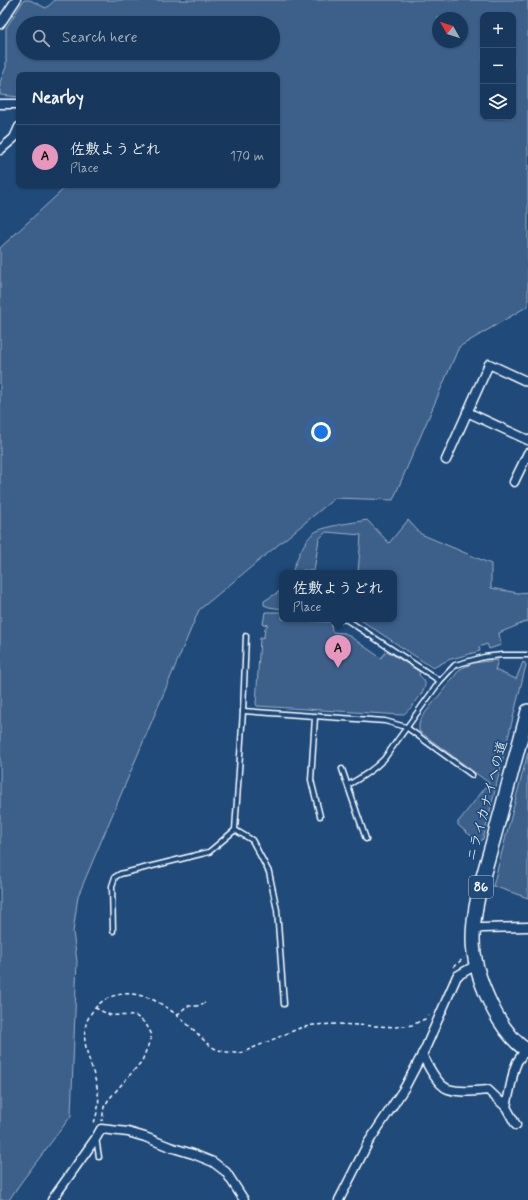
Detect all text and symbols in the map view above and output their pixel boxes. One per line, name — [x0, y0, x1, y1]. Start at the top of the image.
north arrow — [432, 12, 468, 48]
map controls — [480, 12, 516, 120]
button: + — [480, 12, 516, 48]
search box — [16, 16, 280, 60]
icon: search — [30, 27, 52, 49]
text: Search here — [62, 28, 138, 48]
button: − — [480, 48, 516, 84]
button: layers — [480, 84, 516, 120]
text: Nearby — [32, 87, 84, 109]
text: 佐敷ようどれ — [70, 140, 161, 160]
text: A — [41, 148, 49, 165]
text: 170 m — [230, 148, 264, 165]
text: Place — [70, 160, 99, 177]
your location — [311, 422, 331, 442]
popup — [279, 570, 397, 622]
text: 佐敷ようどれ — [293, 579, 383, 599]
text: Place — [293, 599, 321, 616]
pin: A — [325, 635, 351, 668]
street label: ニライカナイへの道 — [462, 739, 512, 863]
road number: 86 — [469, 876, 493, 898]

